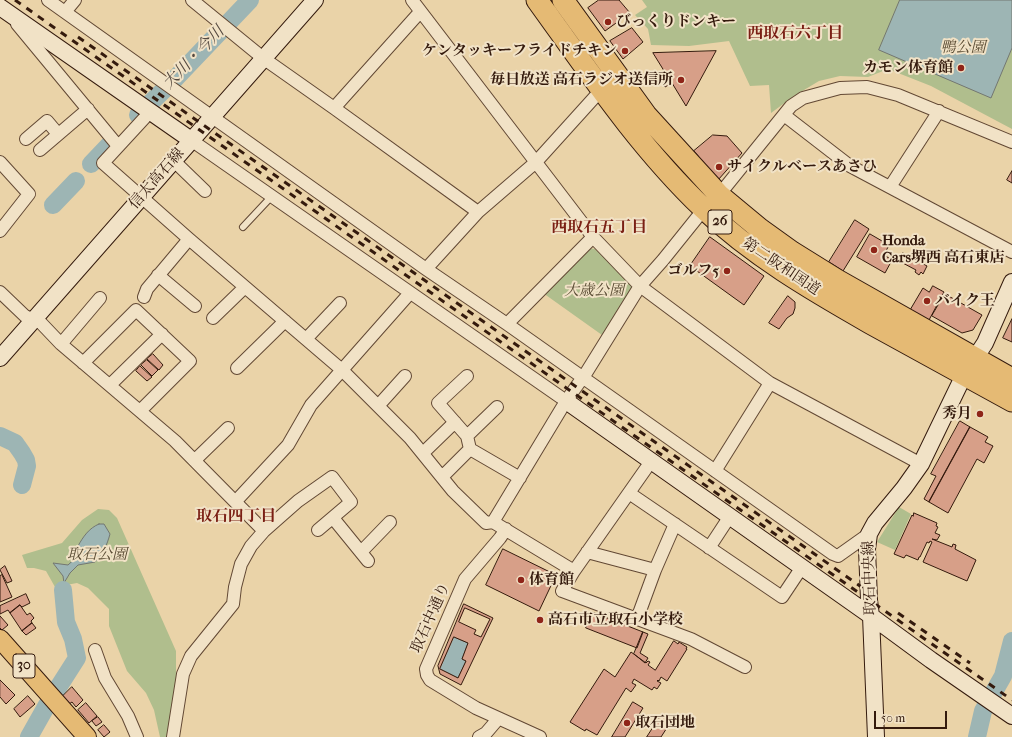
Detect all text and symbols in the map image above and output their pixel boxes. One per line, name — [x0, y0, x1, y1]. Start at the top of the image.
place label: びっくりドンキー — [616, 13, 736, 31]
marker: びっくりドンキー — [603, 17, 613, 27]
water label: 大川・今川 — [159, 23, 229, 93]
district label: 西取石六丁目 — [747, 24, 843, 44]
park label: 鴨公園 — [941, 39, 985, 57]
place label: ケンタッキーフライドチキン — [422, 42, 617, 60]
marker: ケンタッキーフライドチキン — [620, 46, 630, 56]
place label: カモン体育館 — [863, 59, 953, 77]
marker: カモン体育館 — [956, 63, 966, 73]
place label: 毎日放送 高石ラジオ送信所 — [490, 71, 673, 89]
marker: 毎日放送 高石ラジオ送信所 — [676, 75, 686, 85]
street label: 信太高石線 — [126, 145, 188, 213]
place label: サイクルベースあさひ — [727, 158, 877, 176]
marker: サイクルベースあさひ — [714, 162, 724, 172]
road number: 26 — [708, 210, 732, 234]
district label: 西取石五丁目 — [551, 218, 647, 238]
place label: Honda Cars堺西 高石東店 — [882, 232, 1004, 267]
street label: 第二阪和国道 — [739, 234, 823, 300]
marker: Honda Cars堺西 高石東店 — [869, 245, 879, 255]
place label: ゴルフ5 — [668, 262, 719, 280]
marker: ゴルフ5 — [722, 266, 732, 276]
park label: 大歳公園 — [564, 282, 624, 300]
place label: バイク王 — [935, 292, 995, 310]
marker: バイク王 — [922, 296, 932, 306]
place label: 秀月 — [942, 405, 972, 423]
marker: 秀月 — [975, 409, 985, 419]
district label: 取石四丁目 — [196, 507, 276, 527]
street label: 取石中央線 — [860, 540, 880, 616]
park label: 取石公園 — [67, 546, 127, 564]
place label: 体育館 — [529, 571, 574, 589]
marker: 体育館 — [516, 575, 526, 585]
street label: 取石中通り — [408, 580, 454, 656]
place label: 高石市立取石小学校 — [548, 611, 683, 629]
marker: 高石市立取石小学校 — [535, 615, 545, 625]
road number: 30 — [13, 654, 35, 678]
scale bar — [876, 703, 949, 729]
text: 50 m — [881, 711, 905, 725]
place label: 取石団地 — [635, 714, 695, 732]
marker: 取石団地 — [622, 718, 632, 728]

